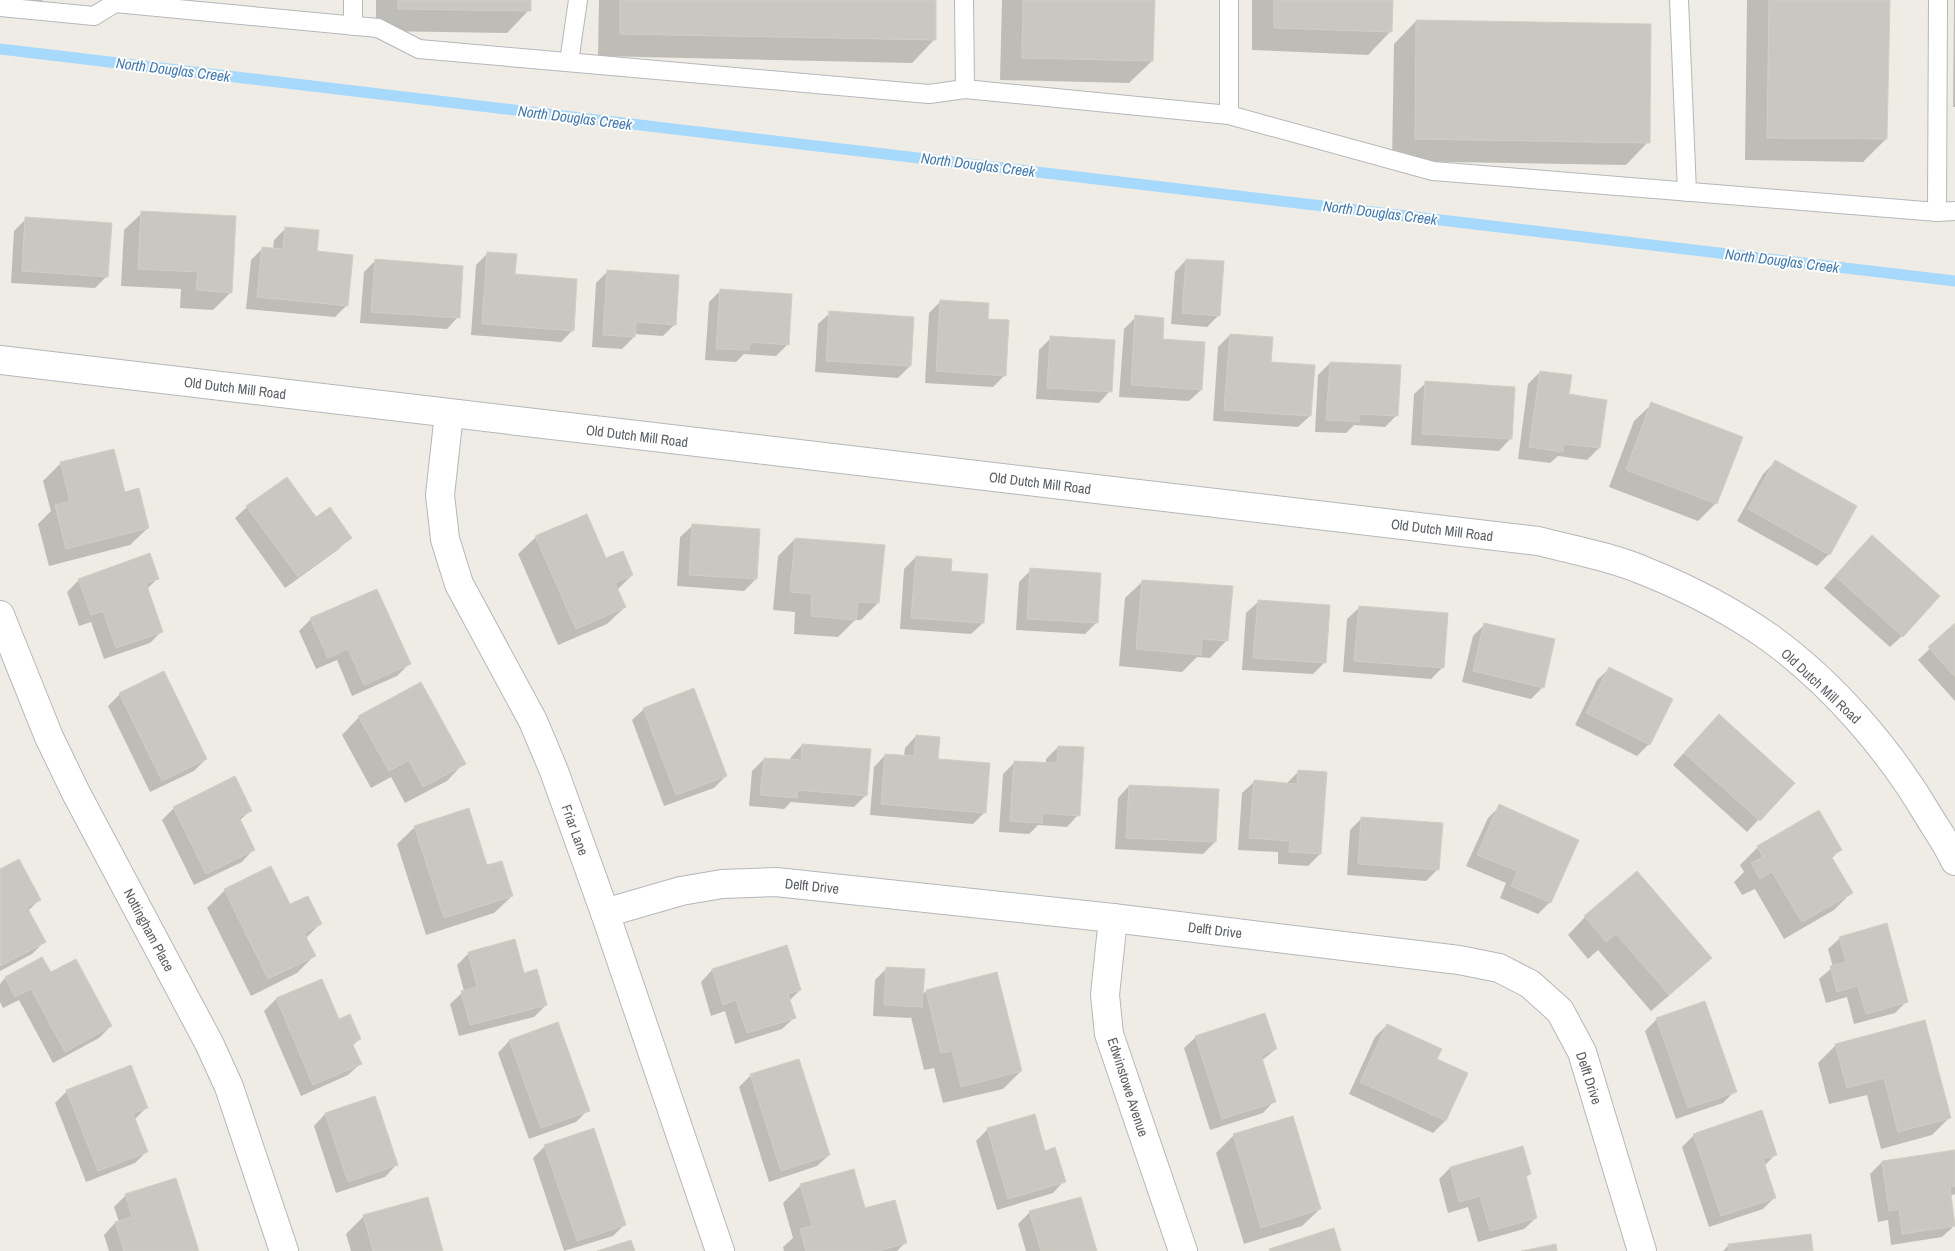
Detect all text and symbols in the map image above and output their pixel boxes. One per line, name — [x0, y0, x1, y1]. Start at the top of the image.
water label: North Douglas Creek — [115, 52, 232, 87]
water label: North Douglas Creek — [517, 100, 634, 135]
water label: North Douglas Creek — [920, 147, 1037, 182]
water label: North Douglas Creek — [1322, 195, 1439, 230]
water label: North Douglas Creek — [1724, 243, 1841, 278]
street label: Old Dutch Mill Road — [183, 373, 287, 403]
street label: Old Dutch Mill Road — [585, 421, 689, 451]
street label: Old Dutch Mill Road — [988, 468, 1092, 498]
street label: Old Dutch Mill Road — [1390, 515, 1494, 545]
street label: Old Dutch Mill Road — [1777, 644, 1865, 728]
street label: Friar Lane — [557, 802, 593, 858]
street label: Delft Drive — [784, 874, 840, 898]
street label: Nottingham Place — [120, 885, 178, 975]
street label: Delft Drive — [1187, 918, 1243, 942]
street label: Edwinstowe Avenue — [1103, 1035, 1153, 1139]
street label: Delft Drive — [1572, 1049, 1606, 1107]

